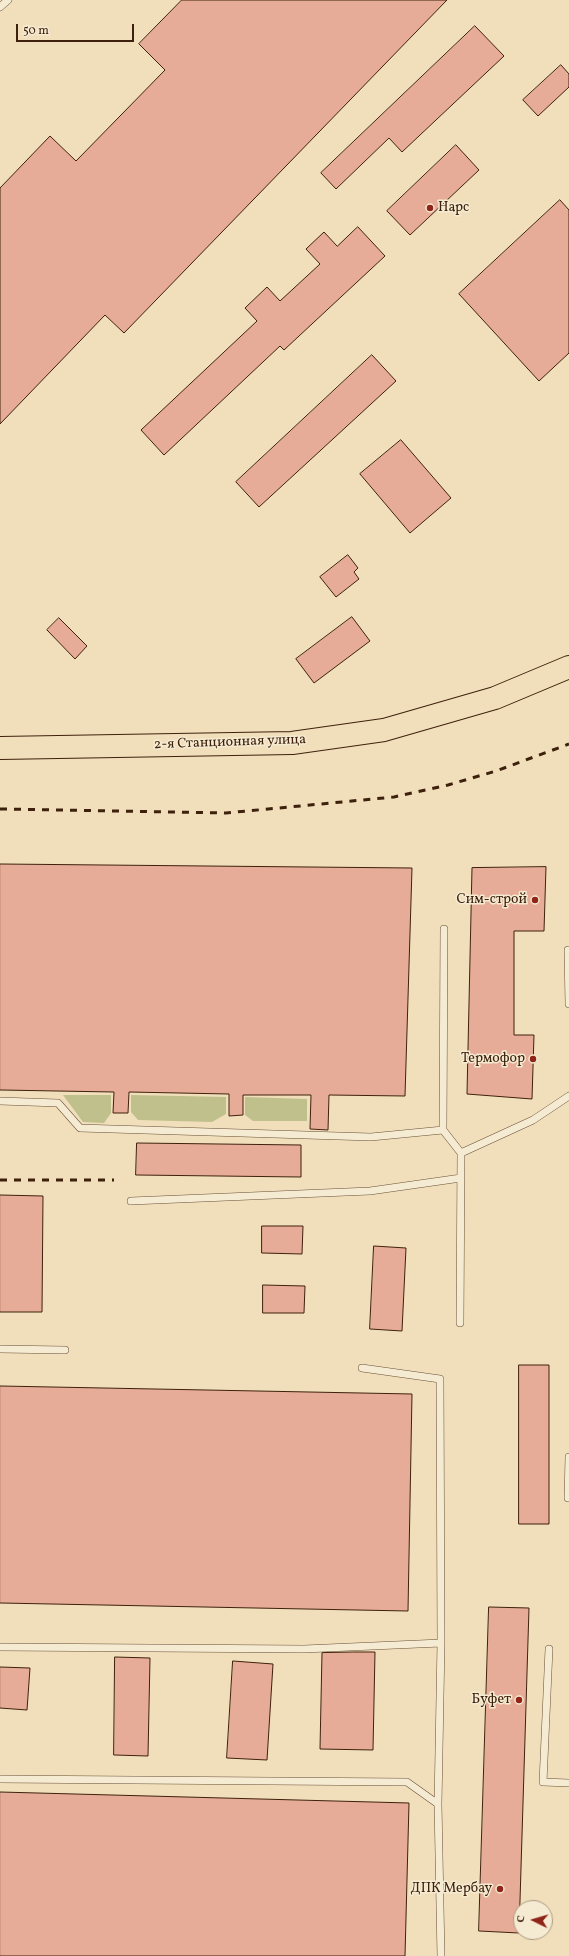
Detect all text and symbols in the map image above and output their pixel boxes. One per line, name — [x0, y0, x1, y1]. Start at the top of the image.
scale bar — [18, 16, 136, 42]
text: 50 m — [23, 23, 49, 39]
place label: Нарс — [438, 200, 469, 216]
marker: Нарс — [425, 203, 435, 213]
street label: 2-я Станционная улица — [154, 732, 306, 754]
place label: Сим-строй — [457, 892, 527, 908]
marker: Сим-строй — [530, 895, 540, 905]
place label: Термофор — [461, 1051, 525, 1067]
marker: Термофор — [528, 1054, 538, 1064]
place label: Буфет — [472, 1692, 511, 1708]
marker: Буфет — [514, 1695, 524, 1705]
place label: ДПК Мербау — [411, 1881, 492, 1897]
marker: ДПК Мербау — [495, 1884, 505, 1894]
north arrow — [513, 1900, 553, 1940]
text: С — [514, 1915, 529, 1923]

